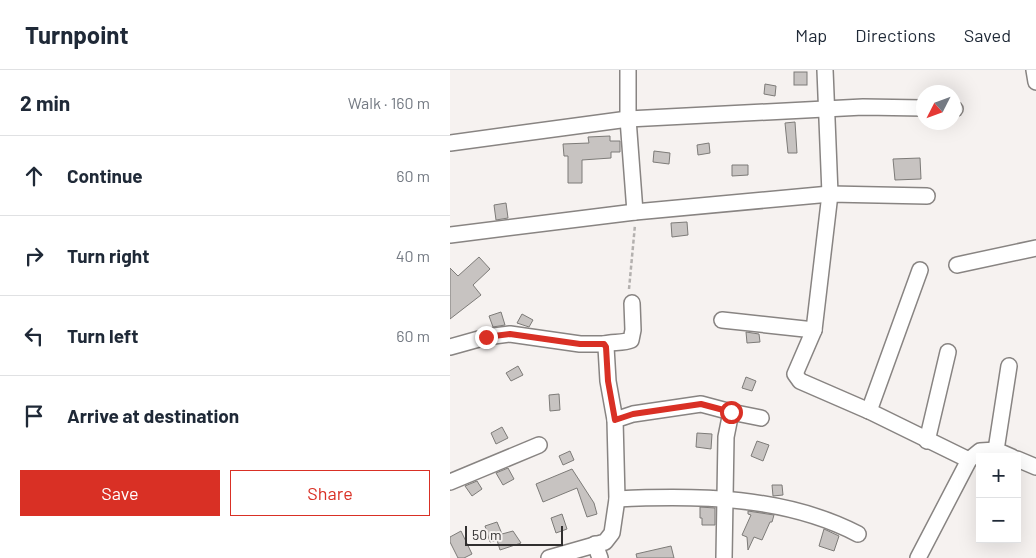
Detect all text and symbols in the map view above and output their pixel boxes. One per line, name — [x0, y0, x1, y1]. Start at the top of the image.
text: Turnpoint — [25, 20, 129, 49]
text: Map — [795, 24, 827, 46]
text: Directions — [855, 24, 936, 46]
text: Saved — [964, 24, 1011, 46]
north arrow — [916, 85, 961, 130]
text: 2 min — [20, 90, 70, 115]
text: Walk · 160 m — [348, 93, 430, 112]
icon: ahead — [20, 162, 48, 190]
text: Continue — [67, 164, 143, 187]
text: 60 m — [396, 166, 430, 185]
icon: right — [20, 242, 48, 270]
text: Turn right — [67, 244, 149, 267]
text: 40 m — [396, 246, 430, 265]
icon: left — [20, 322, 48, 350]
text: Turn left — [67, 324, 138, 347]
text: 60 m — [396, 326, 430, 345]
route end — [475, 326, 498, 349]
route start — [720, 401, 743, 424]
icon: arrive — [20, 402, 48, 430]
text: Arrive at destination — [67, 404, 239, 427]
map controls — [976, 453, 1021, 543]
button: + — [976, 453, 1021, 498]
button: Save — [20, 470, 220, 516]
button: Share — [230, 470, 430, 516]
button: − — [976, 498, 1021, 543]
scale bar — [465, 523, 562, 546]
text: 50 m — [472, 526, 501, 543]

